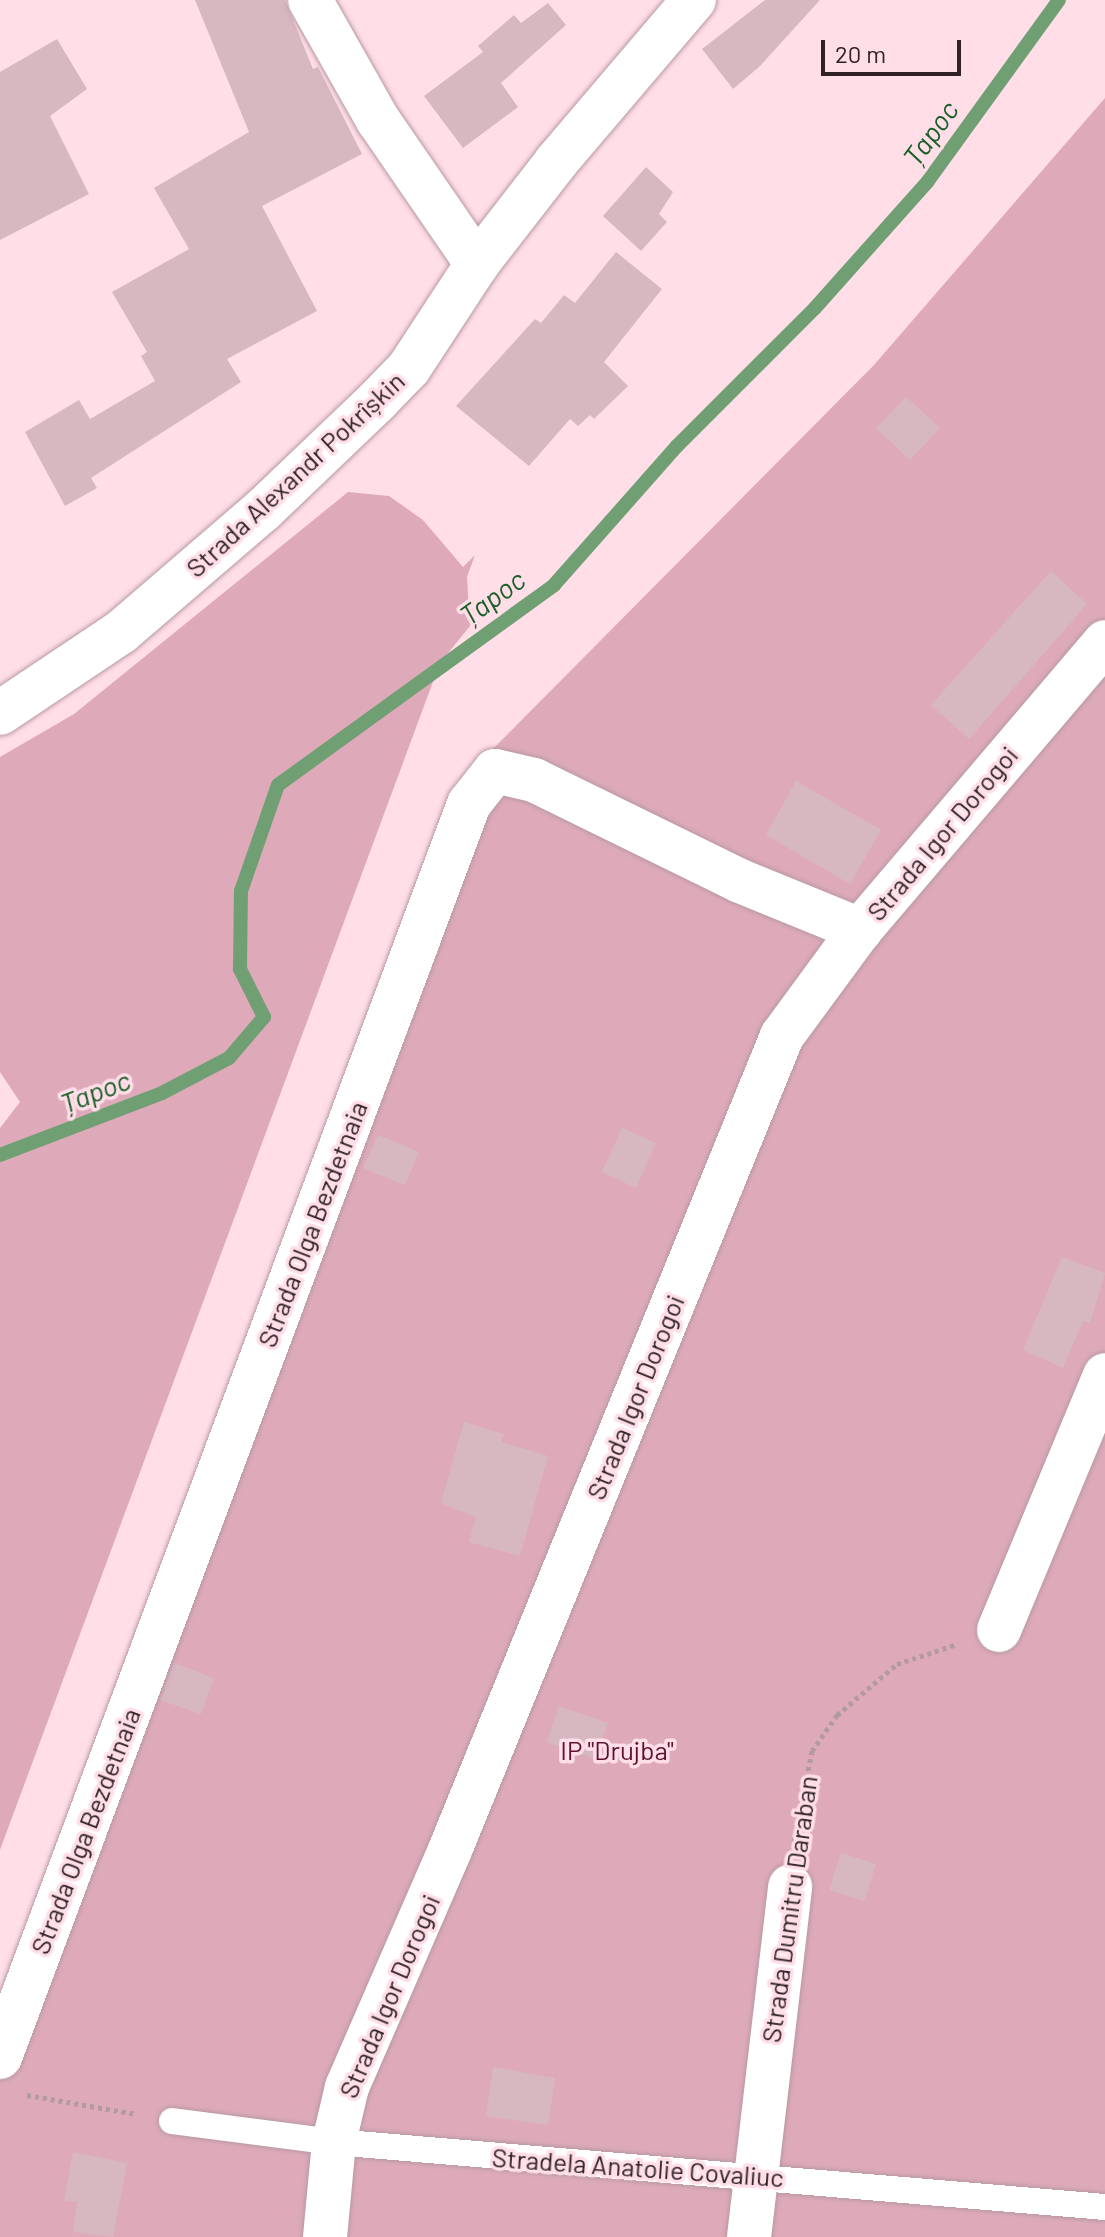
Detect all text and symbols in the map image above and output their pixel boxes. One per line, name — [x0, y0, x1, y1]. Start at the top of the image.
scale bar — [825, 24, 965, 74]
text: 20 m — [835, 39, 886, 68]
water label: Țapoc — [895, 94, 965, 172]
street label: Strada Alexandr Pokrîșkin — [179, 365, 411, 583]
water label: Țapoc — [453, 562, 531, 632]
street label: Strada Igor Dorogoi — [860, 739, 1024, 927]
water label: Țapoc — [55, 1062, 135, 1120]
street label: Strada Olga Bezdetnaia — [251, 1097, 373, 1351]
street label: Strada Igor Dorogoi — [580, 1290, 690, 1504]
street label: Strada Olga Bezdetnaia — [24, 1704, 146, 1958]
park label: IP "Drujba" — [560, 1734, 674, 1766]
street label: Strada Dumitru Daraban — [755, 1774, 823, 2044]
street label: Strada Igor Dorogoi — [332, 1890, 446, 2102]
street label: Stradela Anatolie Covaliuc — [491, 2141, 785, 2193]

